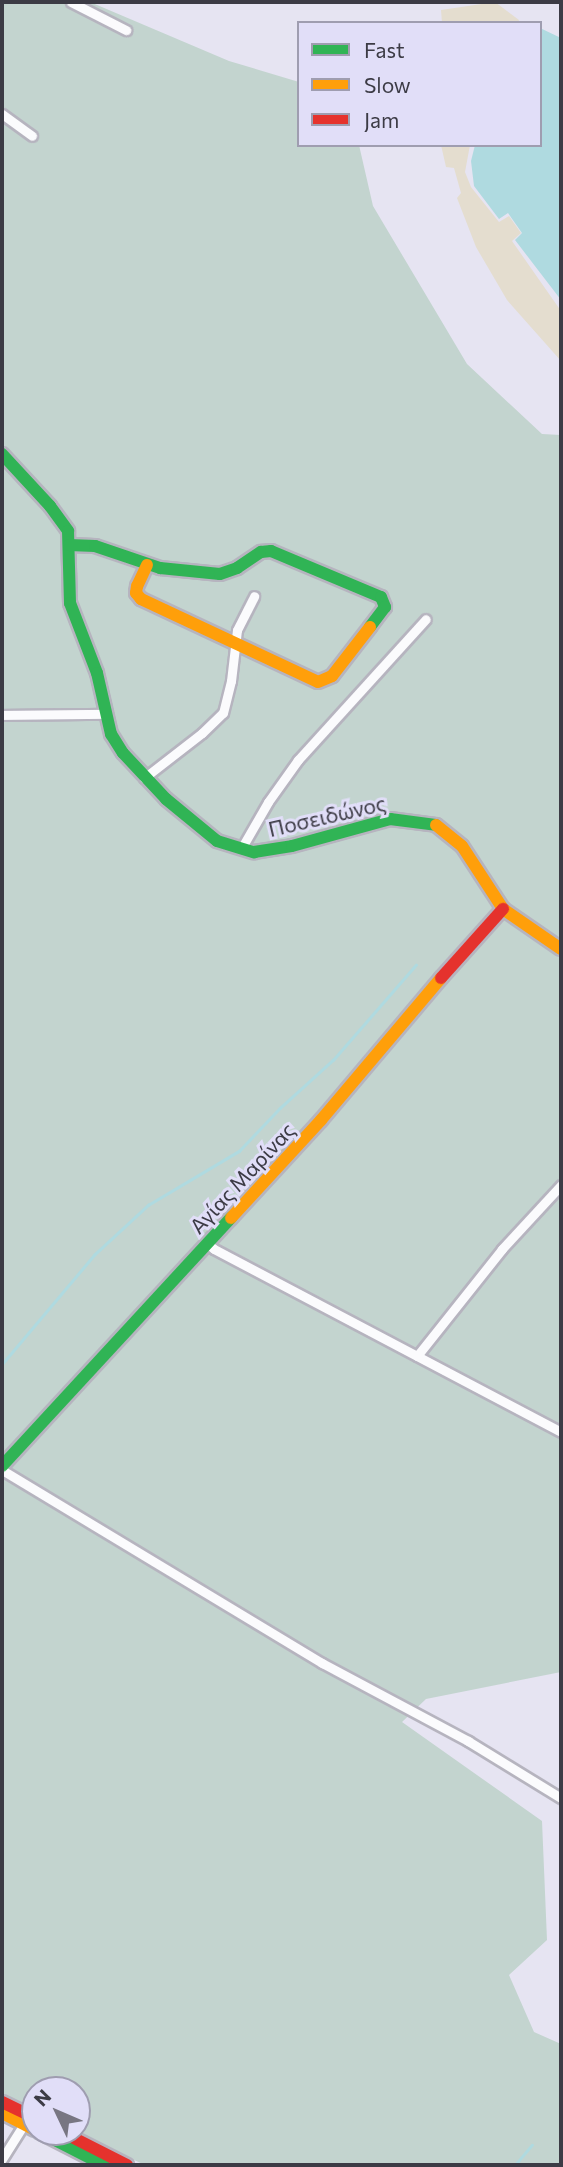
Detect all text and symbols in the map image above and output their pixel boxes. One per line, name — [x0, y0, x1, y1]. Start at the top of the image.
legend — [297, 21, 542, 147]
text: Fast — [364, 37, 405, 62]
text: Slow — [364, 72, 411, 97]
text: Jam — [364, 107, 399, 132]
street label: Ποσειδώνος — [266, 790, 388, 842]
street label: Αγίας Μαρίνας — [184, 1117, 300, 1239]
north arrow — [21, 2076, 91, 2146]
text: N — [29, 2084, 55, 2111]

